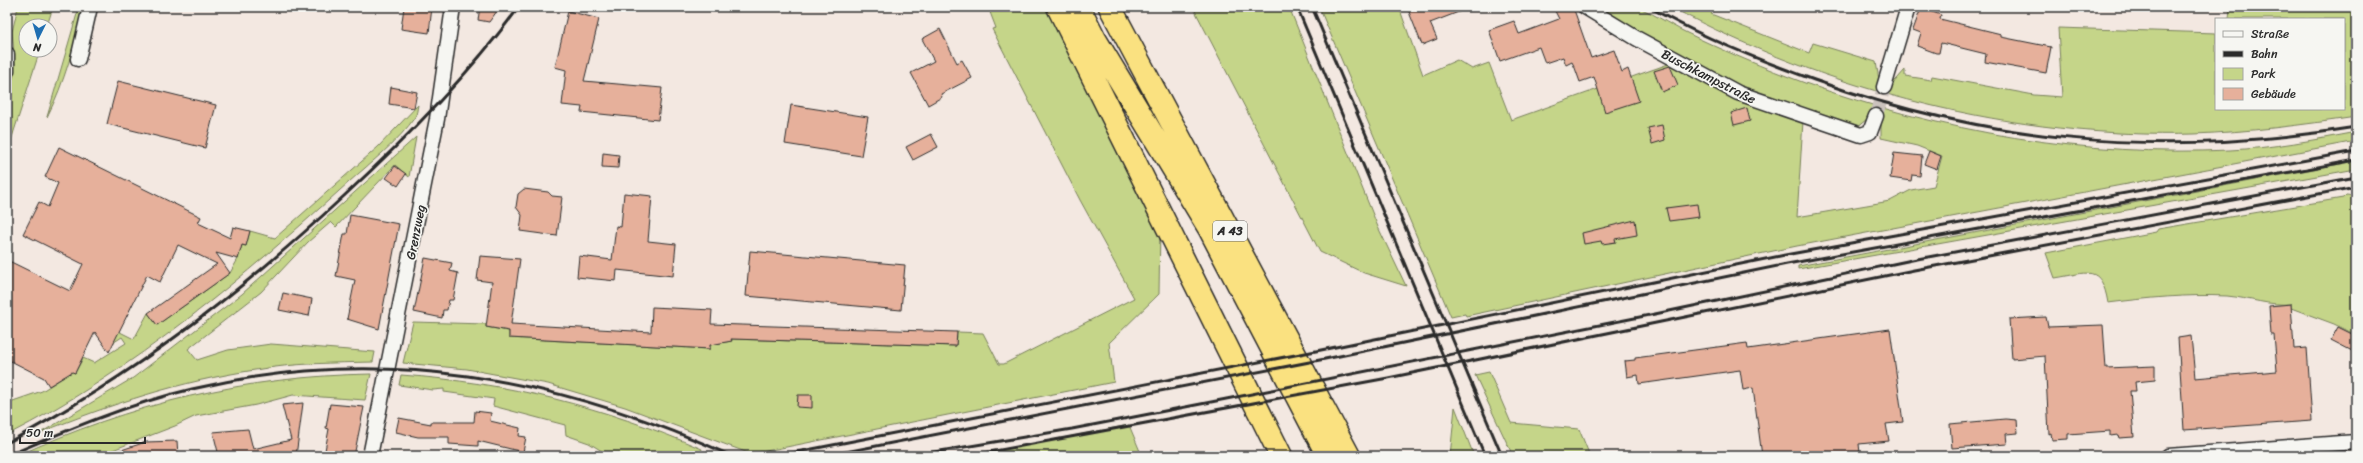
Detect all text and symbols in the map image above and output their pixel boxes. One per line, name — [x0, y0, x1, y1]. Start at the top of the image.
north arrow — [18, 18, 58, 58]
legend — [2215, 18, 2345, 110]
text: Straße — [2251, 23, 2289, 45]
text: N — [32, 38, 43, 57]
street label: Buschkampstraße — [1657, 43, 1761, 110]
text: Bahn — [2251, 43, 2278, 65]
text: Park — [2251, 63, 2276, 85]
text: Gebäude — [2251, 83, 2296, 105]
street label: Grenzweg — [399, 202, 432, 262]
road number: A 43 — [1213, 221, 1247, 241]
scale bar — [20, 419, 145, 445]
text: 50 m — [26, 422, 53, 444]

